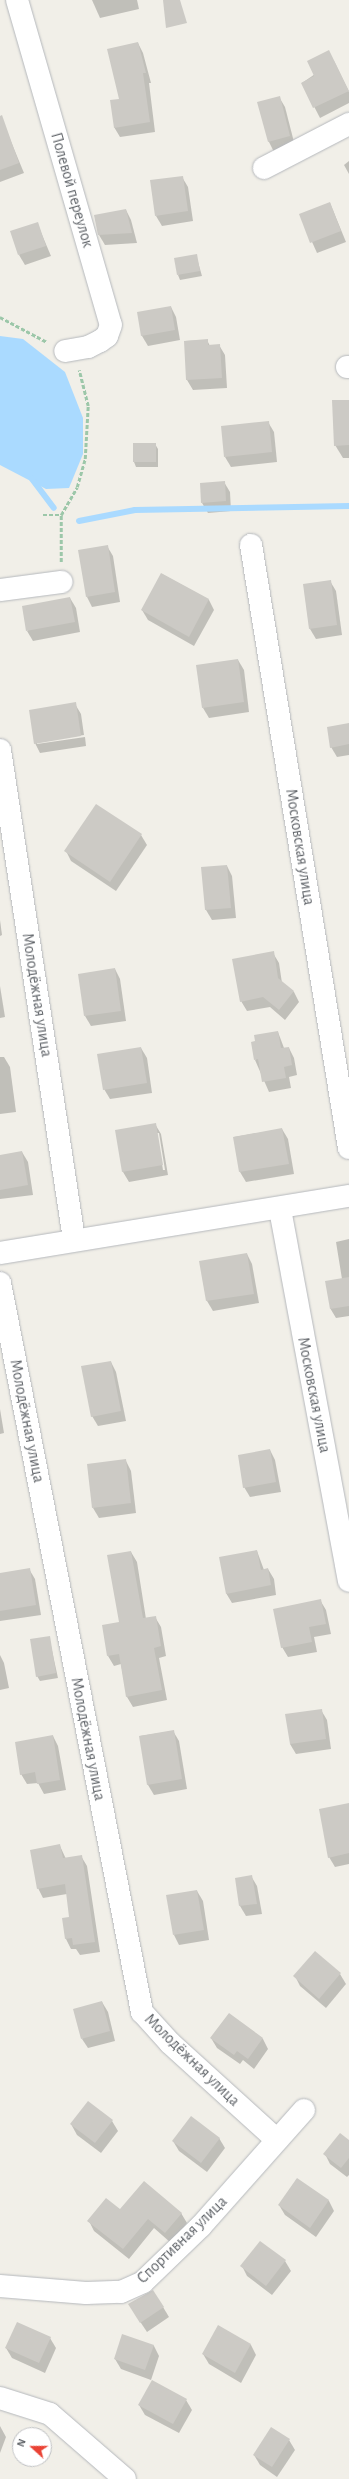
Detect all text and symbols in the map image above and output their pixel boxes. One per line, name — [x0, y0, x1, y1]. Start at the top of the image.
street label: Полевой переулок — [46, 130, 98, 250]
street label: Московская улица — [281, 787, 319, 907]
street label: Молодёжная улица — [18, 932, 56, 1058]
street label: Московская улица — [293, 1335, 335, 1455]
street label: Молодёжная улица — [6, 1358, 48, 1484]
street label: Молодёжная улица — [67, 1676, 109, 1802]
street label: Молодёжная улица — [140, 2010, 244, 2110]
street label: Спортивная улица — [133, 2192, 231, 2288]
north arrow — [12, 2427, 52, 2467]
text: N — [15, 2437, 28, 2448]

